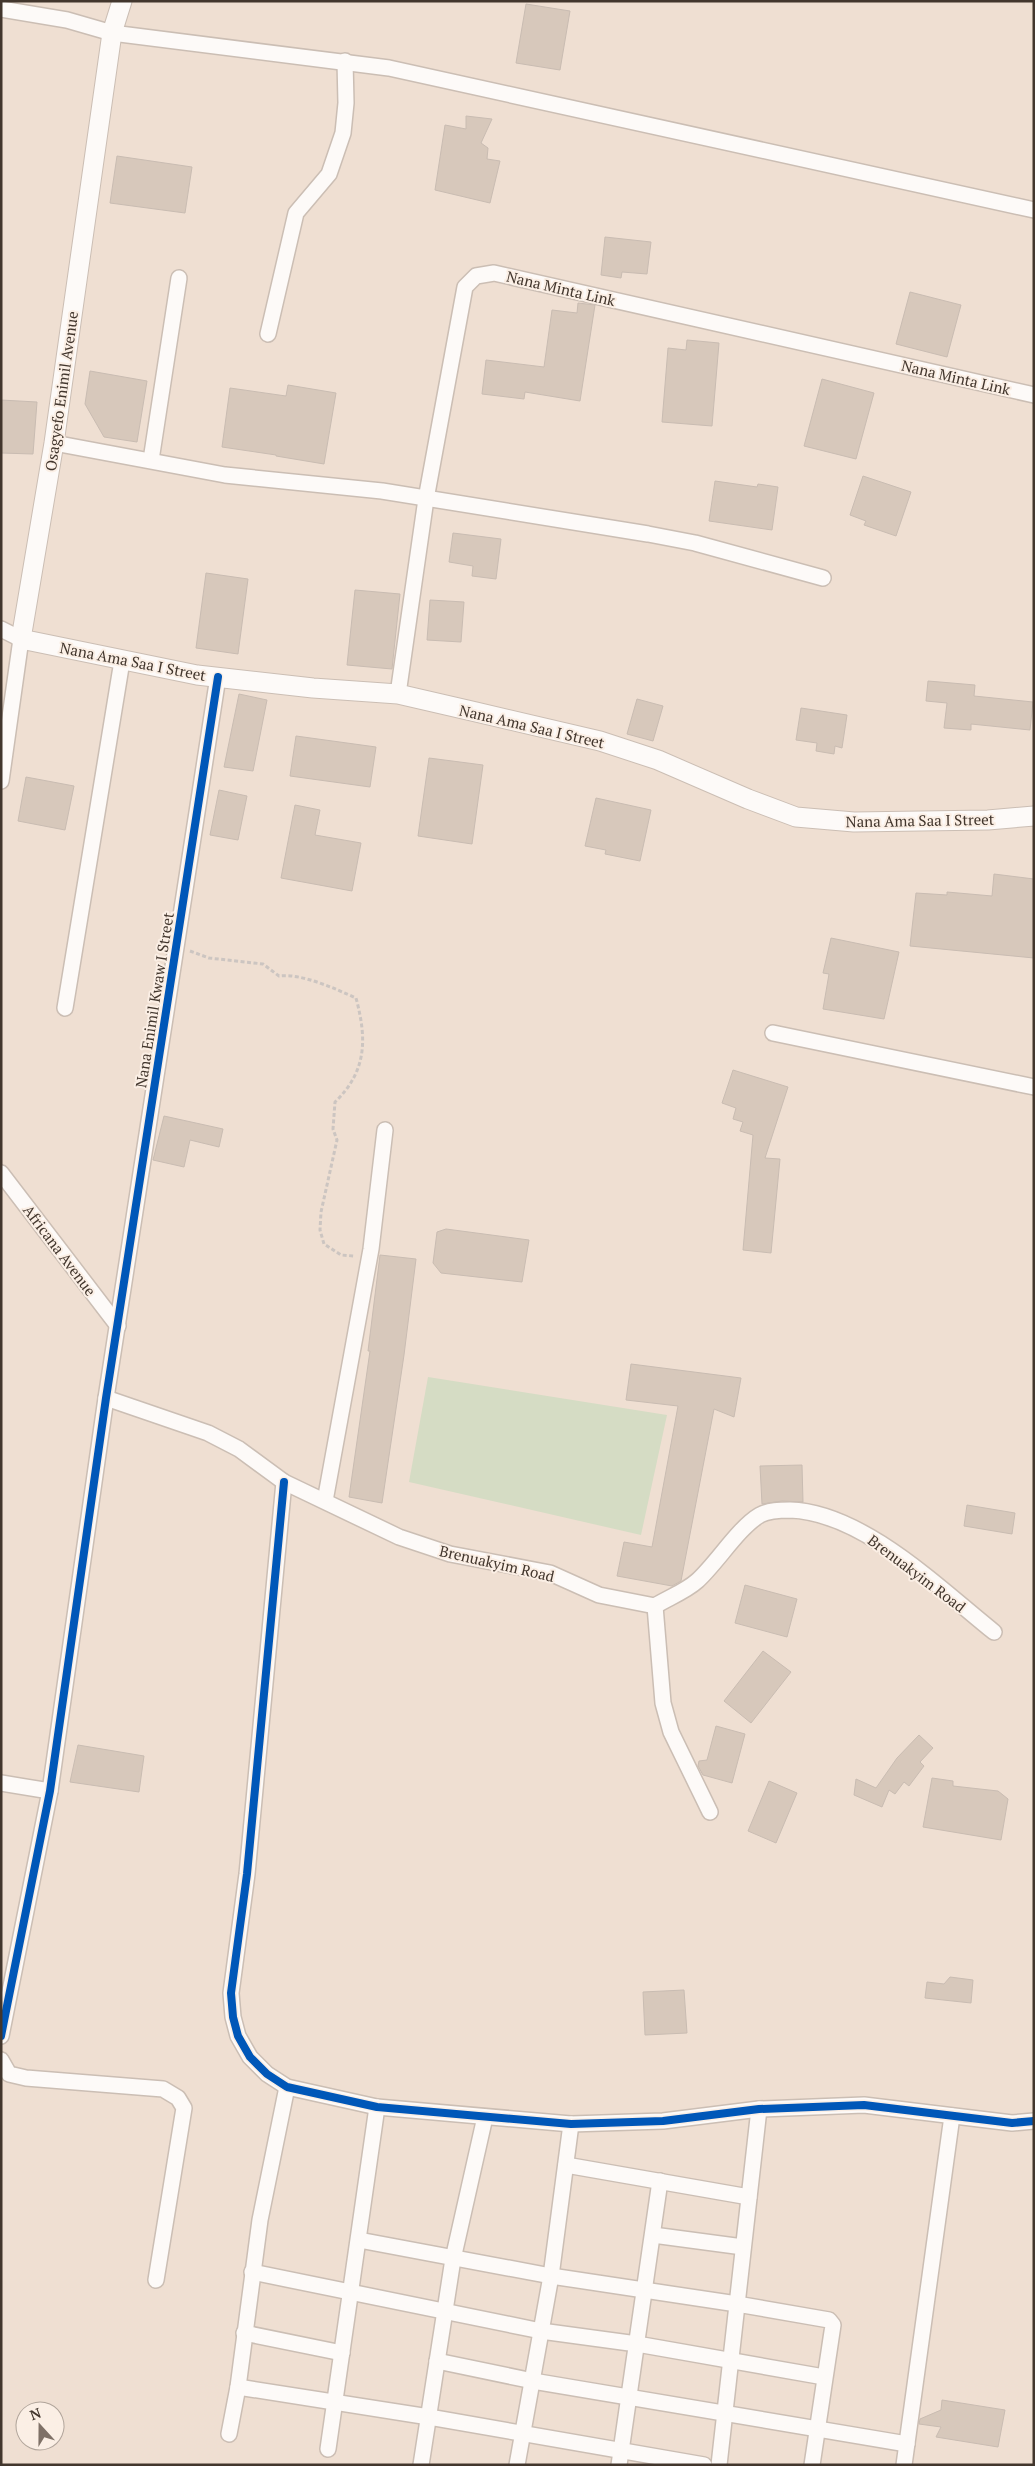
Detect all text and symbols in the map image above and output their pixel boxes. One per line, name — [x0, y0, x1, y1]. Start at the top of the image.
street label: Nana Minta Link — [505, 266, 618, 310]
street label: Osagyefo Enimil Avenue — [40, 310, 82, 472]
street label: Nana Minta Link — [900, 355, 1013, 399]
street label: Nana Ama Saa I Street — [58, 637, 208, 685]
street label: Nana Ama Saa I Street — [457, 700, 607, 753]
street label: Nana Ama Saa I Street — [846, 809, 995, 831]
street label: Nana Enimil Kwaw I Street — [130, 910, 178, 1089]
street label: Africana Avenue — [19, 1200, 101, 1300]
street label: Brenuakyim Road — [864, 1530, 970, 1616]
street label: Brenuakyim Road — [437, 1540, 557, 1586]
north arrow — [15, 2401, 65, 2451]
text: N — [27, 2402, 44, 2424]

